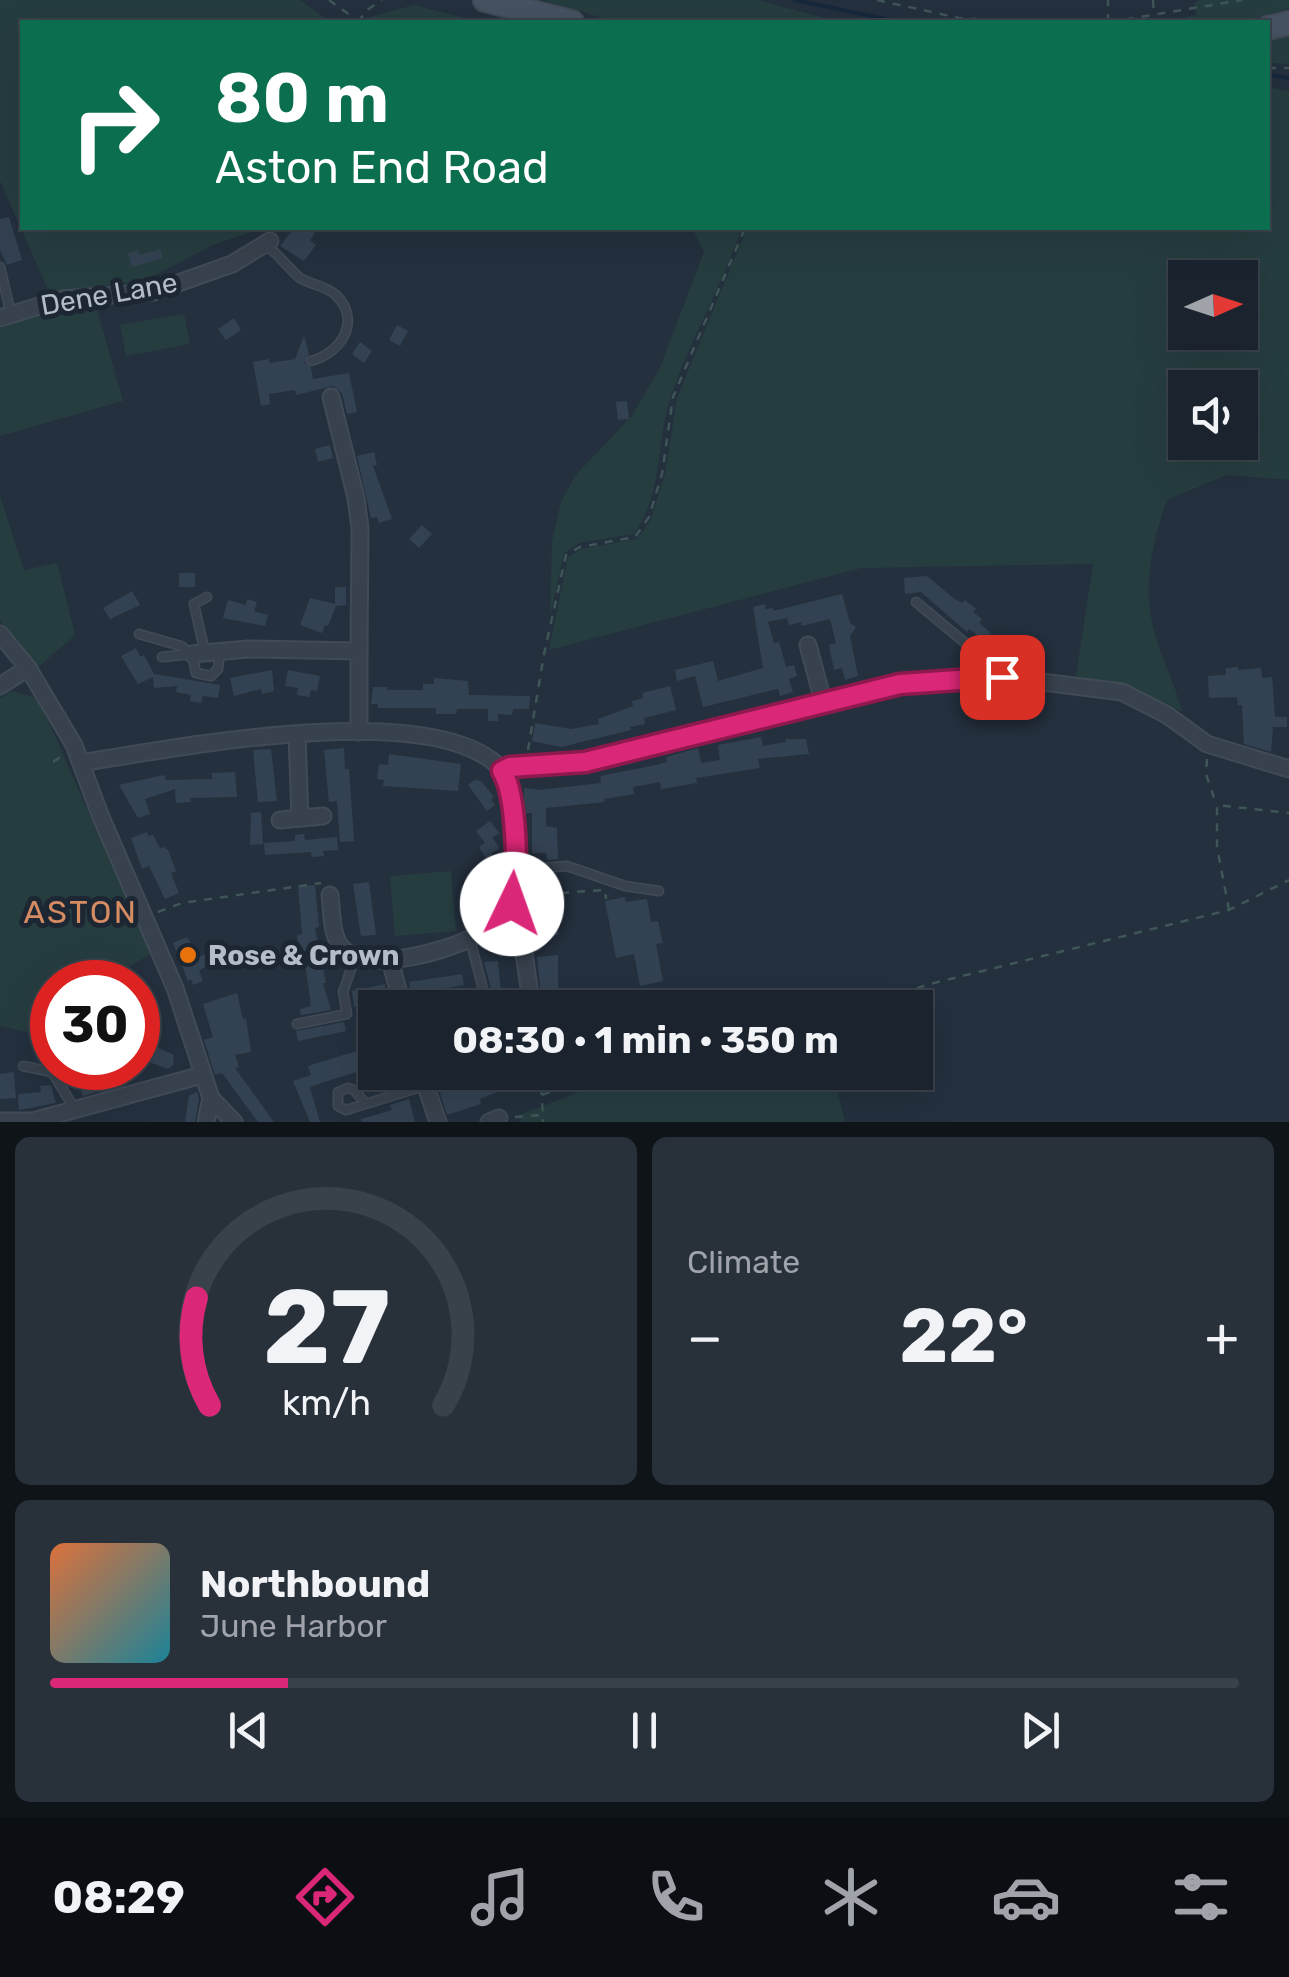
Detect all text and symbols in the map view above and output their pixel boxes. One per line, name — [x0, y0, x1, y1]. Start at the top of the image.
text: 80 m — [215, 57, 389, 140]
icon: right — [50, 60, 180, 190]
text: Aston End Road — [215, 141, 549, 194]
north arrow — [1168, 260, 1258, 350]
map controls — [1168, 260, 1258, 460]
street label: Dene Lane — [38, 266, 180, 322]
button: sound — [1168, 370, 1258, 460]
pin — [960, 635, 1045, 720]
icon: arrive — [975, 650, 1030, 705]
position arrow — [460, 852, 564, 956]
district label: ASTON — [23, 893, 139, 931]
place label: Rose & Crown — [208, 939, 399, 972]
marker: Rose & Crown — [177, 944, 199, 966]
speed limit sign: 30 — [30, 960, 160, 1090]
text: 08:30 · 1 min · 350 m — [452, 1017, 839, 1063]
text: Climate — [687, 1243, 800, 1281]
text: 27 — [262, 1266, 390, 1389]
text: 22° — [900, 1292, 1028, 1381]
text: − — [687, 1305, 723, 1370]
text: + — [1205, 1305, 1239, 1370]
text: km/h — [281, 1382, 371, 1424]
text: Northbound — [200, 1561, 430, 1607]
text: June Harbor — [200, 1607, 387, 1645]
icon: previous — [221, 1703, 276, 1758]
icon: pause — [617, 1703, 672, 1758]
icon: next — [1013, 1703, 1068, 1758]
icon: directions — [290, 1862, 360, 1932]
icon: music — [465, 1862, 535, 1932]
icon: phone — [641, 1862, 711, 1932]
icon: climate — [816, 1862, 886, 1932]
icon: car — [991, 1862, 1061, 1932]
icon: filters — [1166, 1862, 1236, 1932]
text: 08:29 — [53, 1871, 185, 1924]

